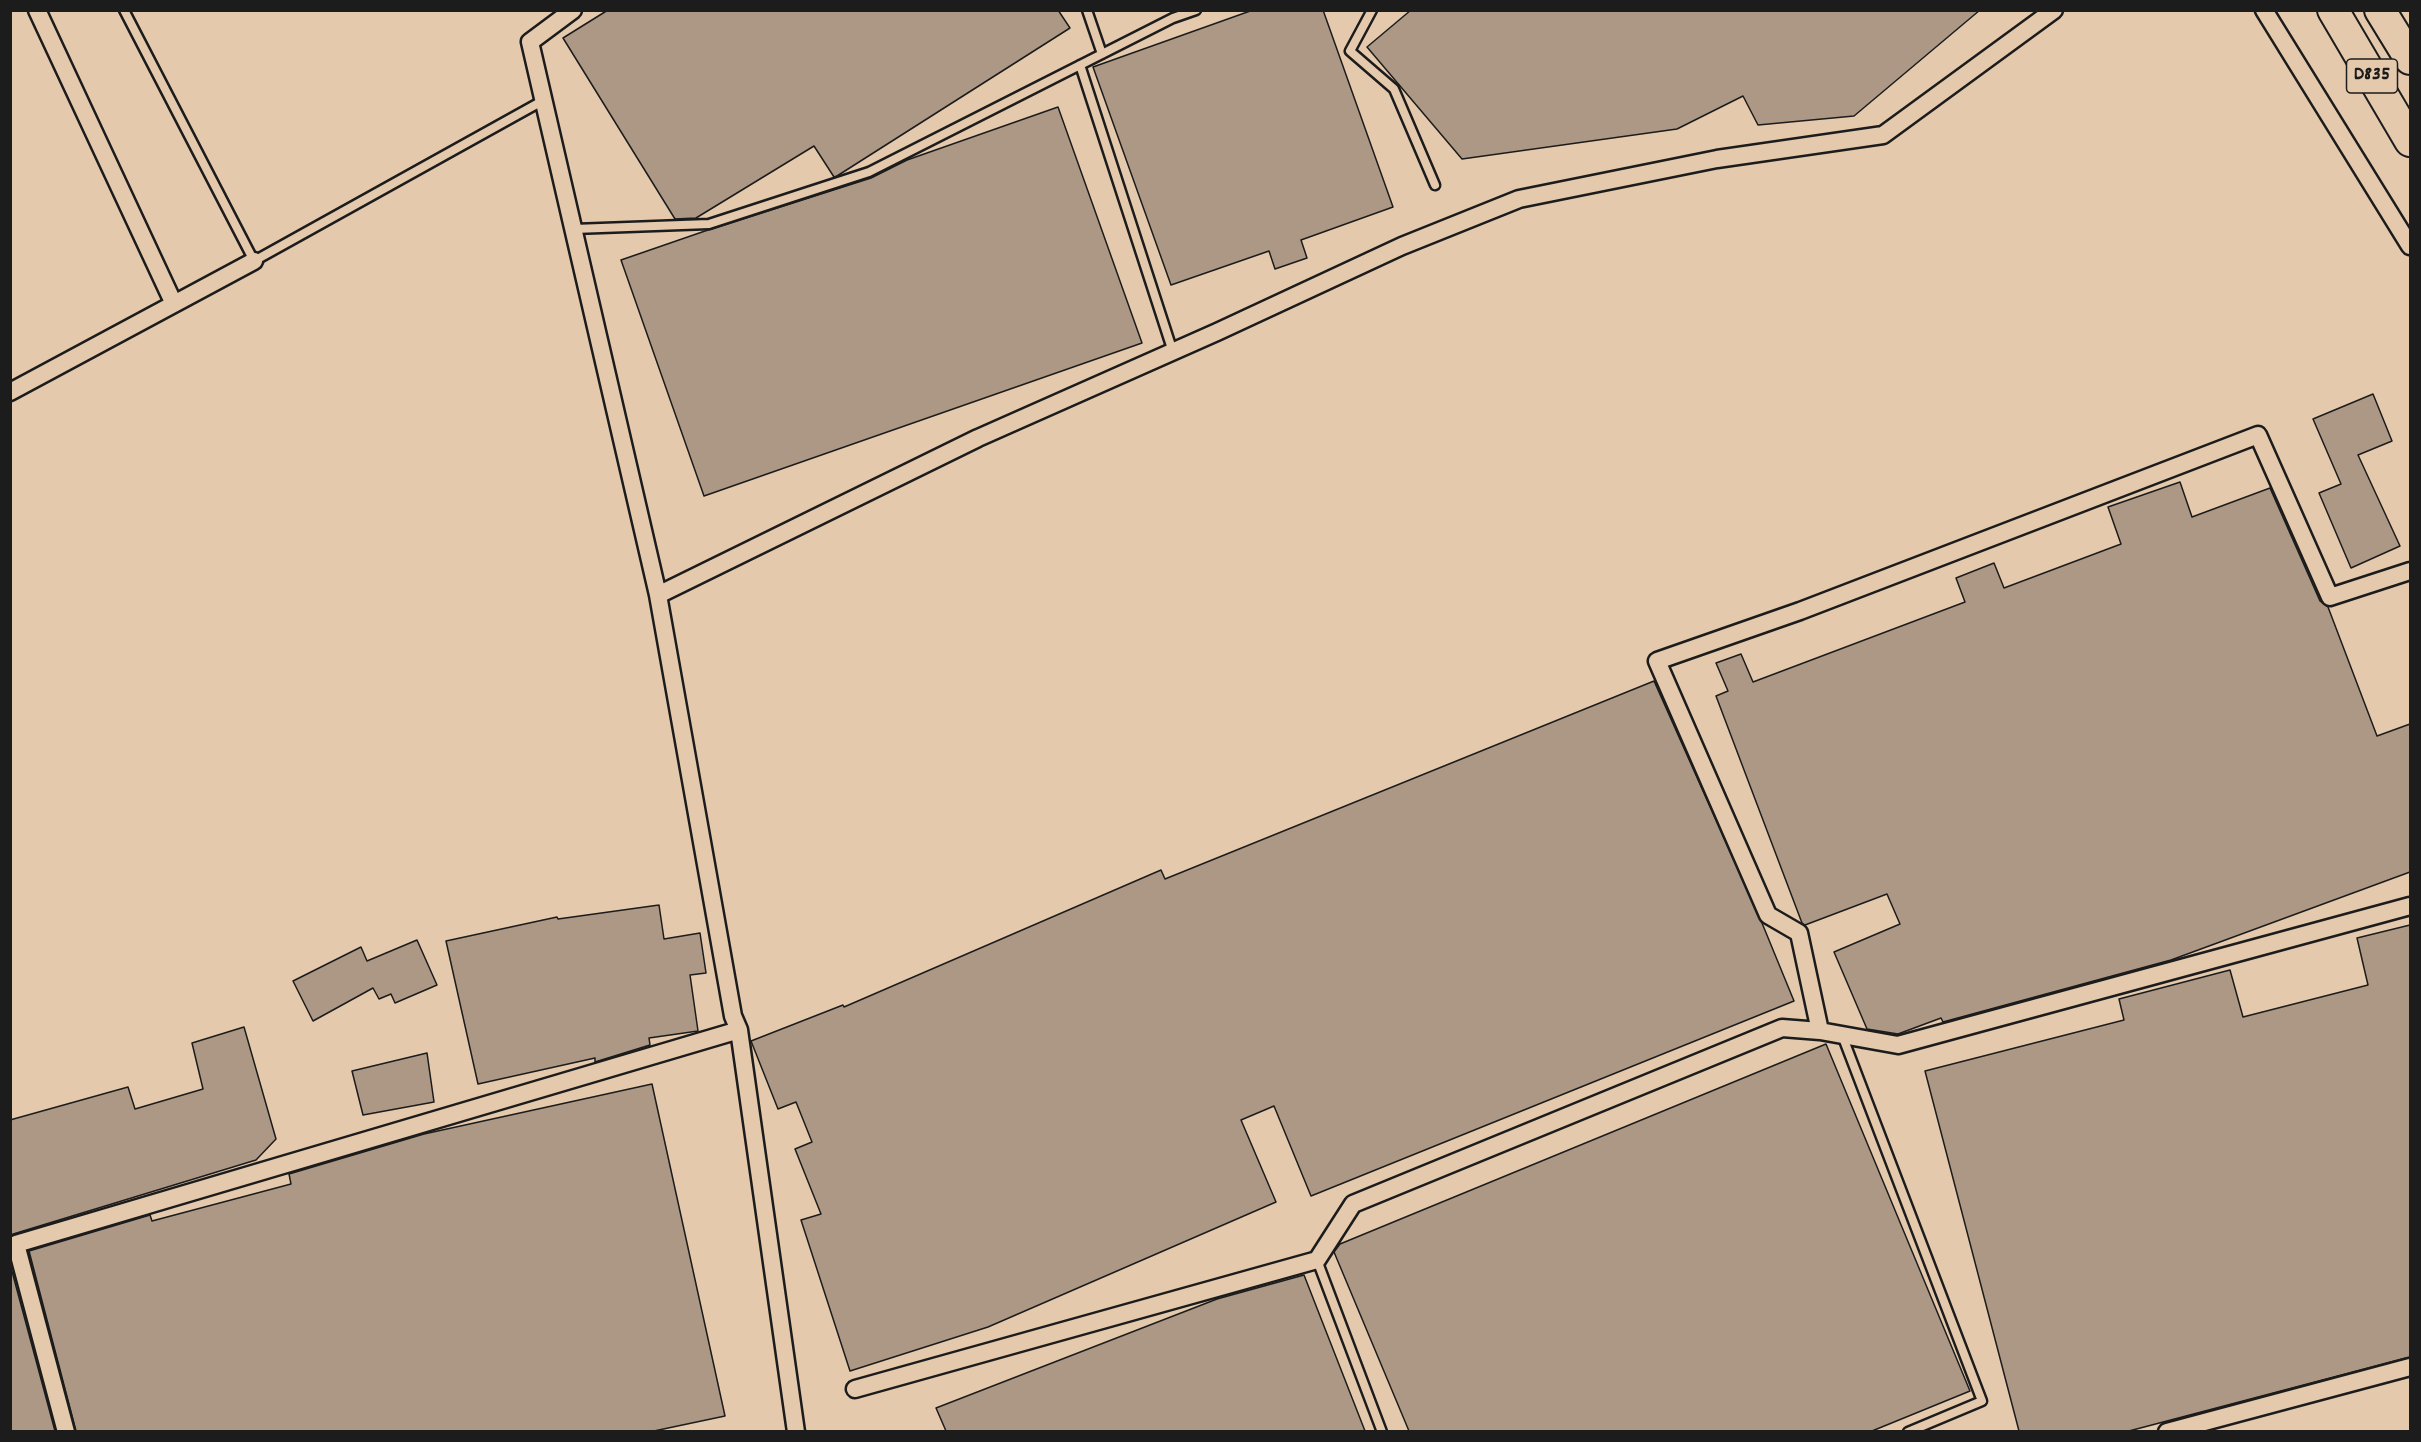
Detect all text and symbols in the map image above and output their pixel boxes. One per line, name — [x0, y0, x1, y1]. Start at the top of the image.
road number: D835 — [2346, 59, 2398, 93]

